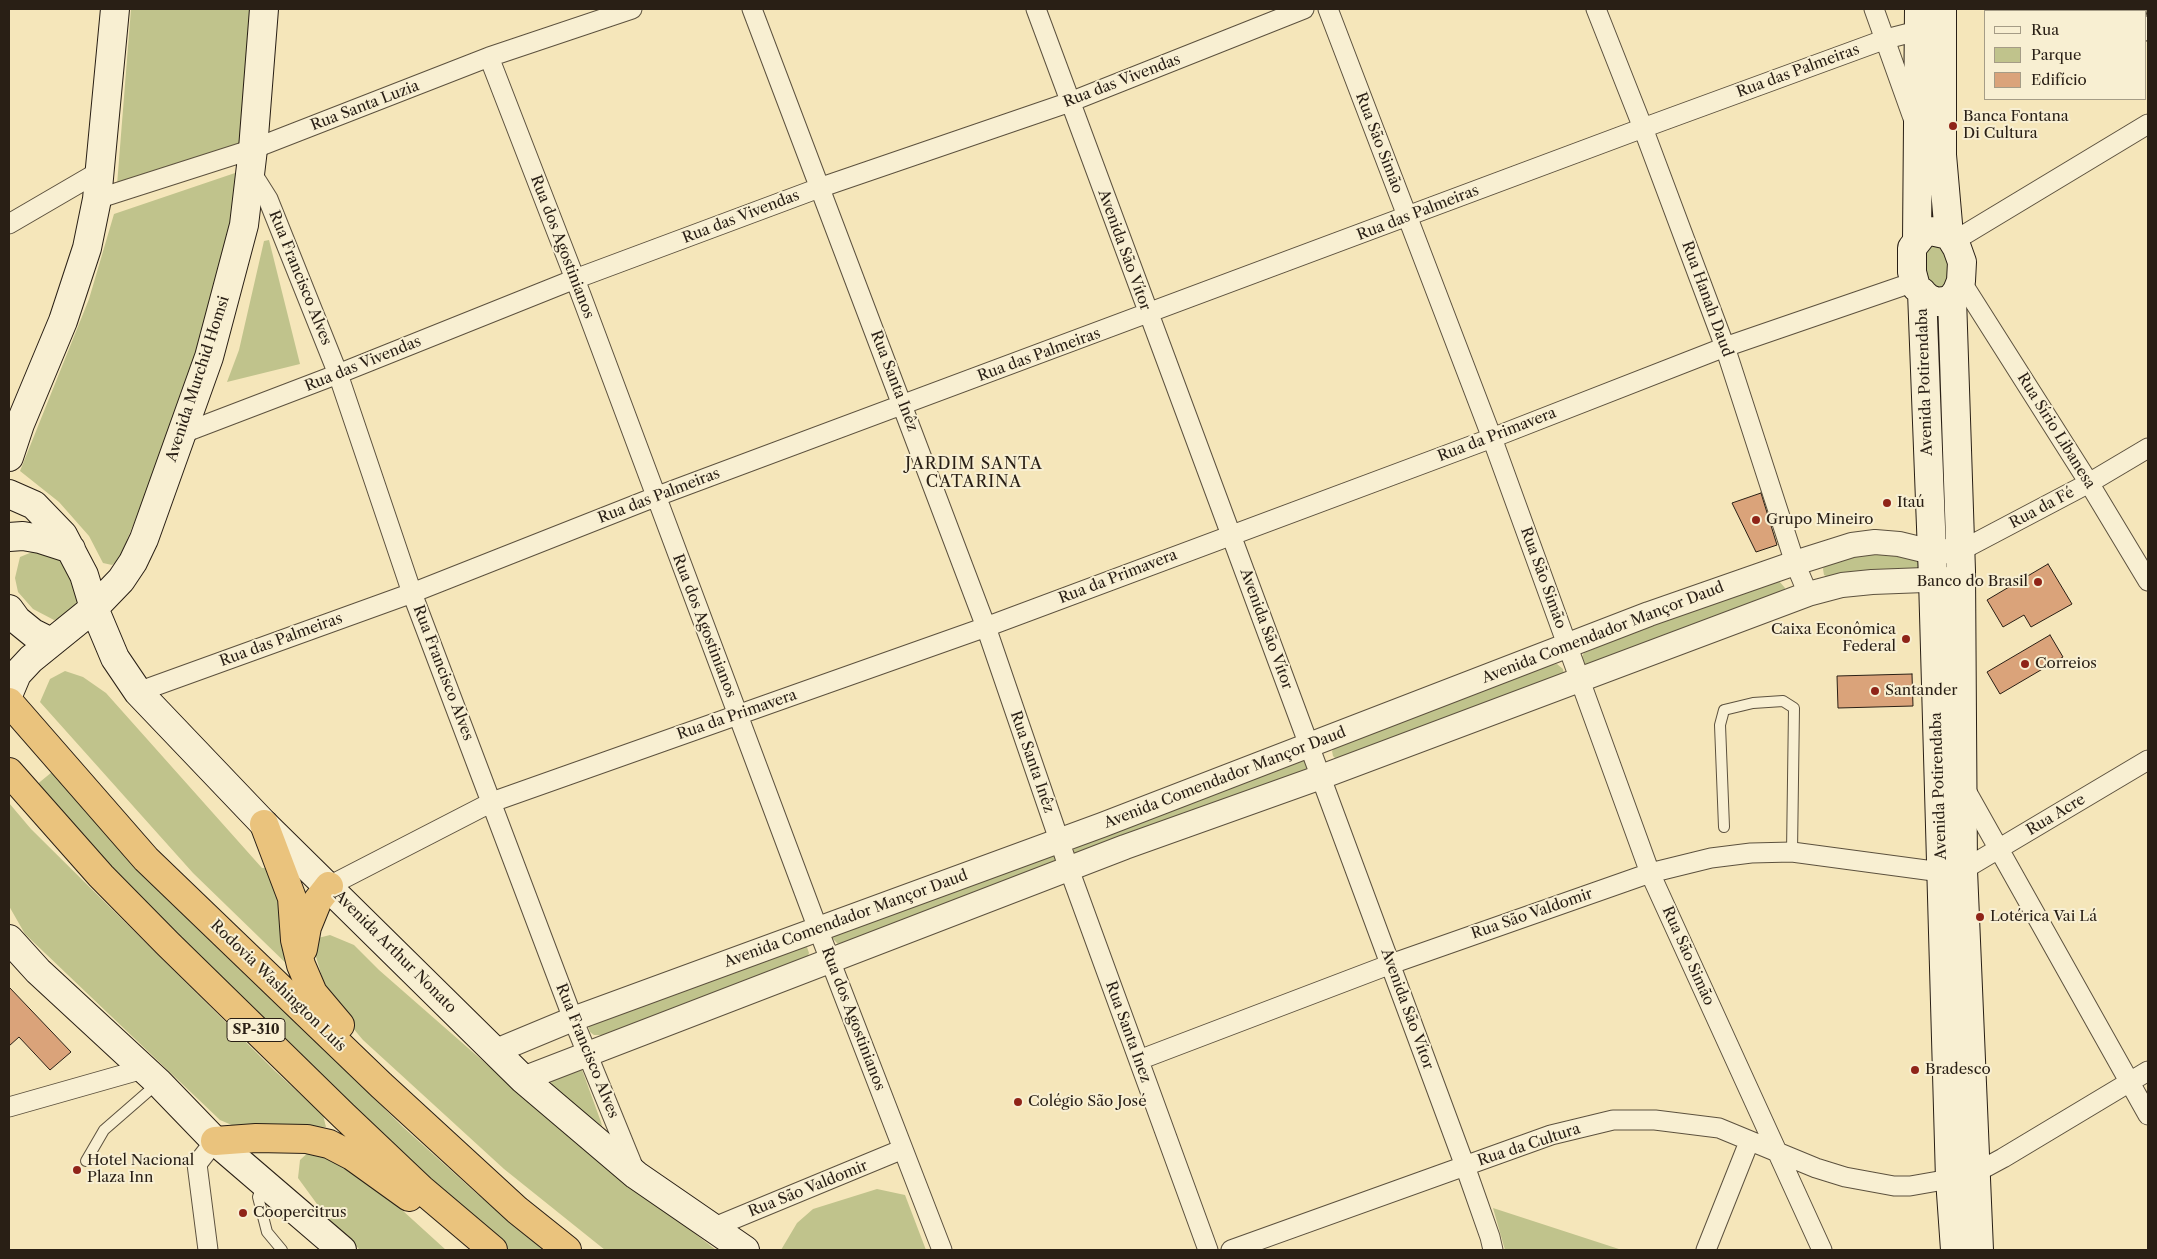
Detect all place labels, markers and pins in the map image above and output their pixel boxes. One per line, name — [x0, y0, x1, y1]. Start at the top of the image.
place label: Banca Fontana Di Cultura — [1963, 108, 2069, 143]
marker: Banca Fontana Di Cultura — [1947, 120, 1959, 132]
place label: Itaú — [1897, 494, 1925, 512]
marker: Itaú — [1881, 497, 1893, 509]
place label: Grupo Mineiro — [1766, 511, 1873, 529]
marker: Grupo Mineiro — [1750, 514, 1762, 526]
place label: Banco do Brasil — [1917, 573, 2028, 591]
marker: Banco do Brasil — [2032, 576, 2044, 588]
place label: Caixa Econômica Federal — [1771, 621, 1896, 656]
marker: Caixa Econômica Federal — [1900, 633, 1912, 645]
place label: Correios — [2035, 655, 2097, 673]
marker: Correios — [2019, 658, 2031, 670]
place label: Santander — [1885, 682, 1958, 700]
marker: Santander — [1869, 685, 1881, 697]
place label: Lotérica Vai Lá — [1990, 908, 2097, 926]
marker: Lotérica Vai Lá — [1974, 911, 1986, 923]
place label: Bradesco — [1925, 1061, 1991, 1079]
marker: Bradesco — [1909, 1064, 1921, 1076]
place label: Colégio São José — [1028, 1093, 1147, 1111]
marker: Colégio São José — [1012, 1096, 1024, 1108]
place label: Hotel Nacional Plaza Inn — [87, 1152, 194, 1187]
marker: Hotel Nacional Plaza Inn — [71, 1164, 83, 1176]
place label: Coopercitrus — [253, 1204, 347, 1222]
marker: Coopercitrus — [237, 1207, 249, 1219]

